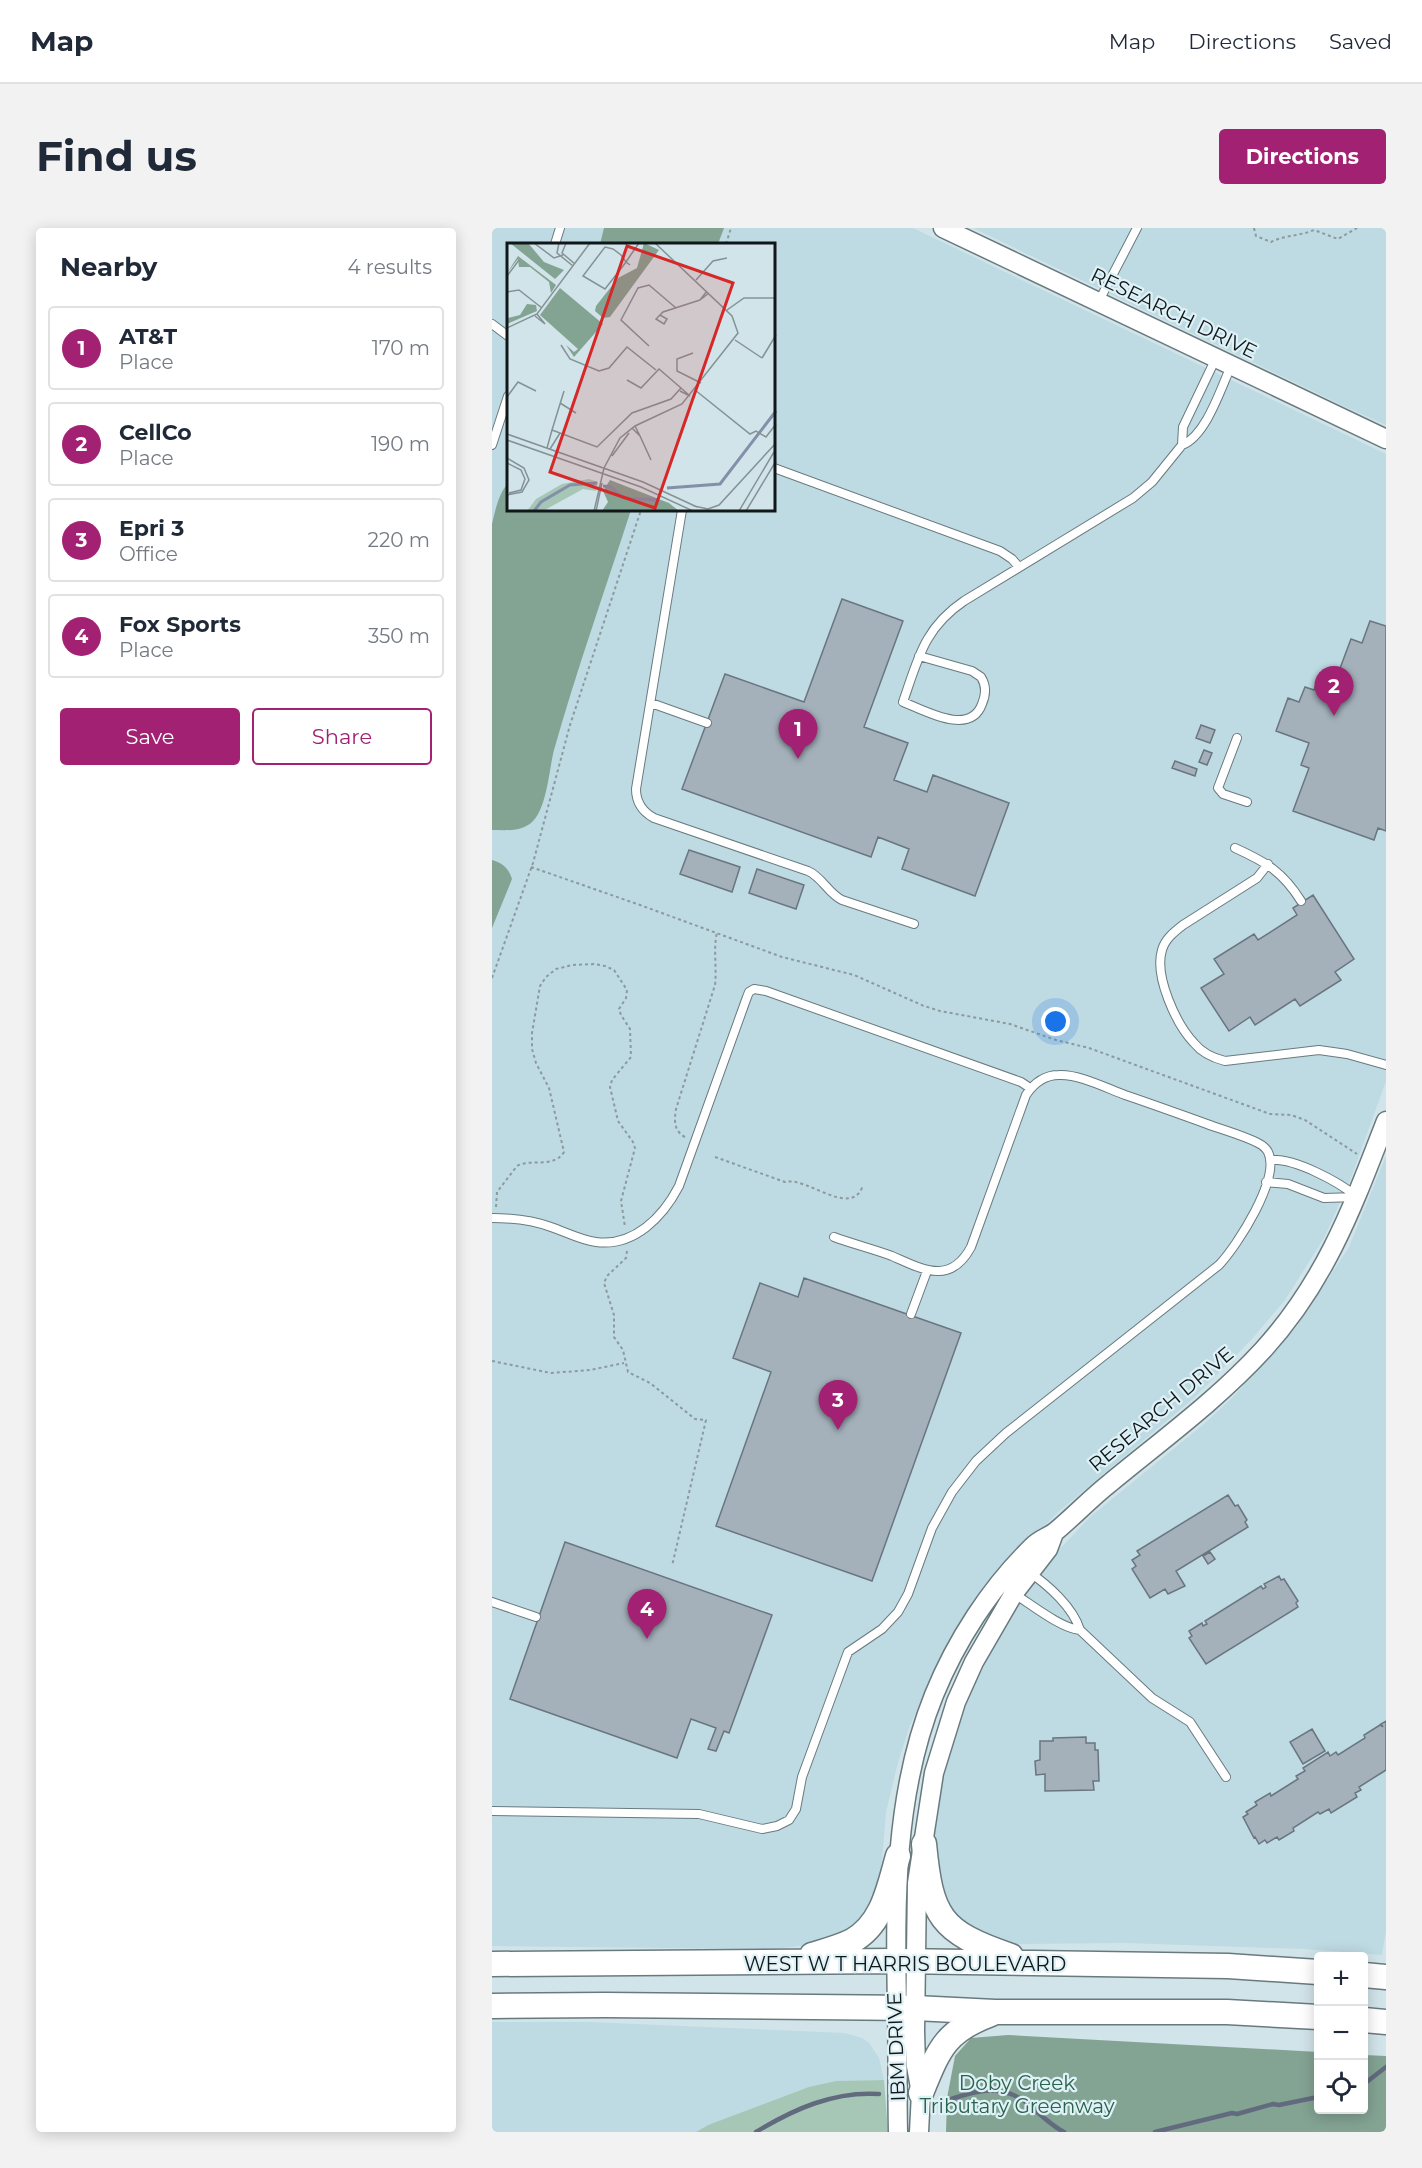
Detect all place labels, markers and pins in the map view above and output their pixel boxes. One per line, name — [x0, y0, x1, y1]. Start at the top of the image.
pin: 2 — [1314, 666, 1354, 716]
pin: 1 — [778, 710, 818, 759]
pin: 3 — [818, 1380, 858, 1430]
pin: 4 — [628, 1590, 666, 1639]

